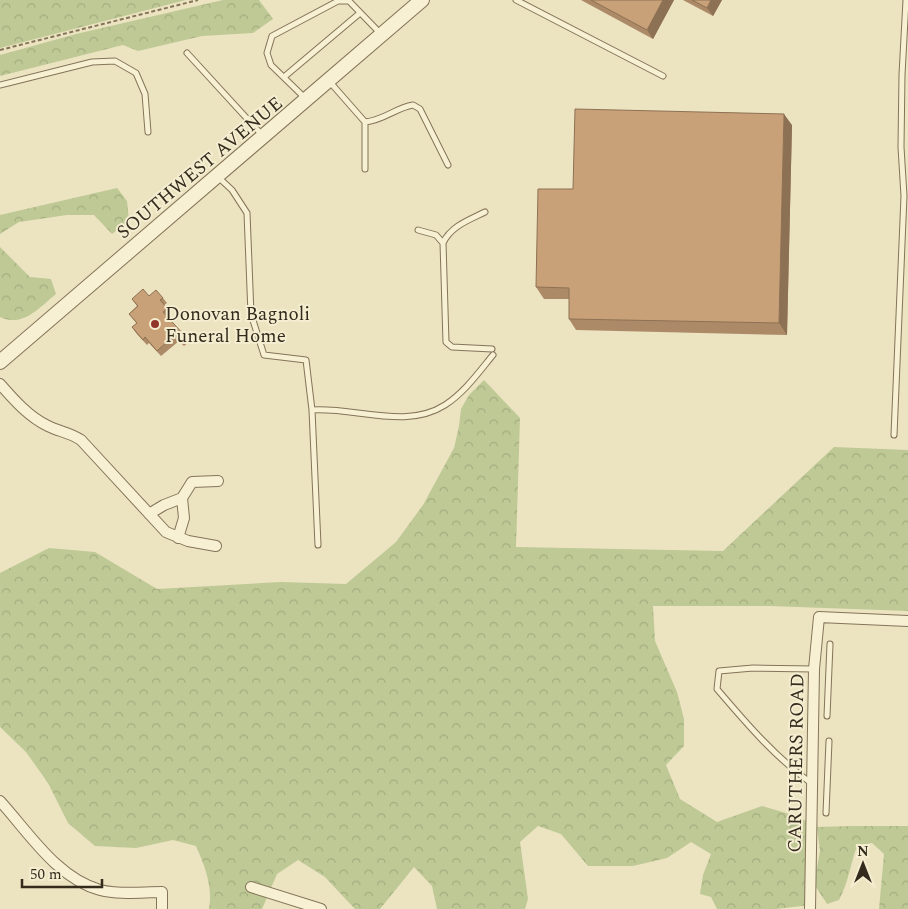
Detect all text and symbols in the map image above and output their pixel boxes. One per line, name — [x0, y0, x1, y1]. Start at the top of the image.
street label: SOUTHWEST AVENUE — [111, 90, 289, 246]
place label: Donovan Bagnoli Funeral Home — [165, 300, 310, 351]
marker: Donovan Bagnoli Funeral Home — [149, 318, 161, 330]
street label: CARUTHERS ROAD — [780, 673, 813, 853]
north arrow — [838, 839, 888, 889]
text: N — [857, 841, 869, 862]
scale bar — [22, 856, 102, 888]
text: 50 m — [30, 863, 62, 886]

